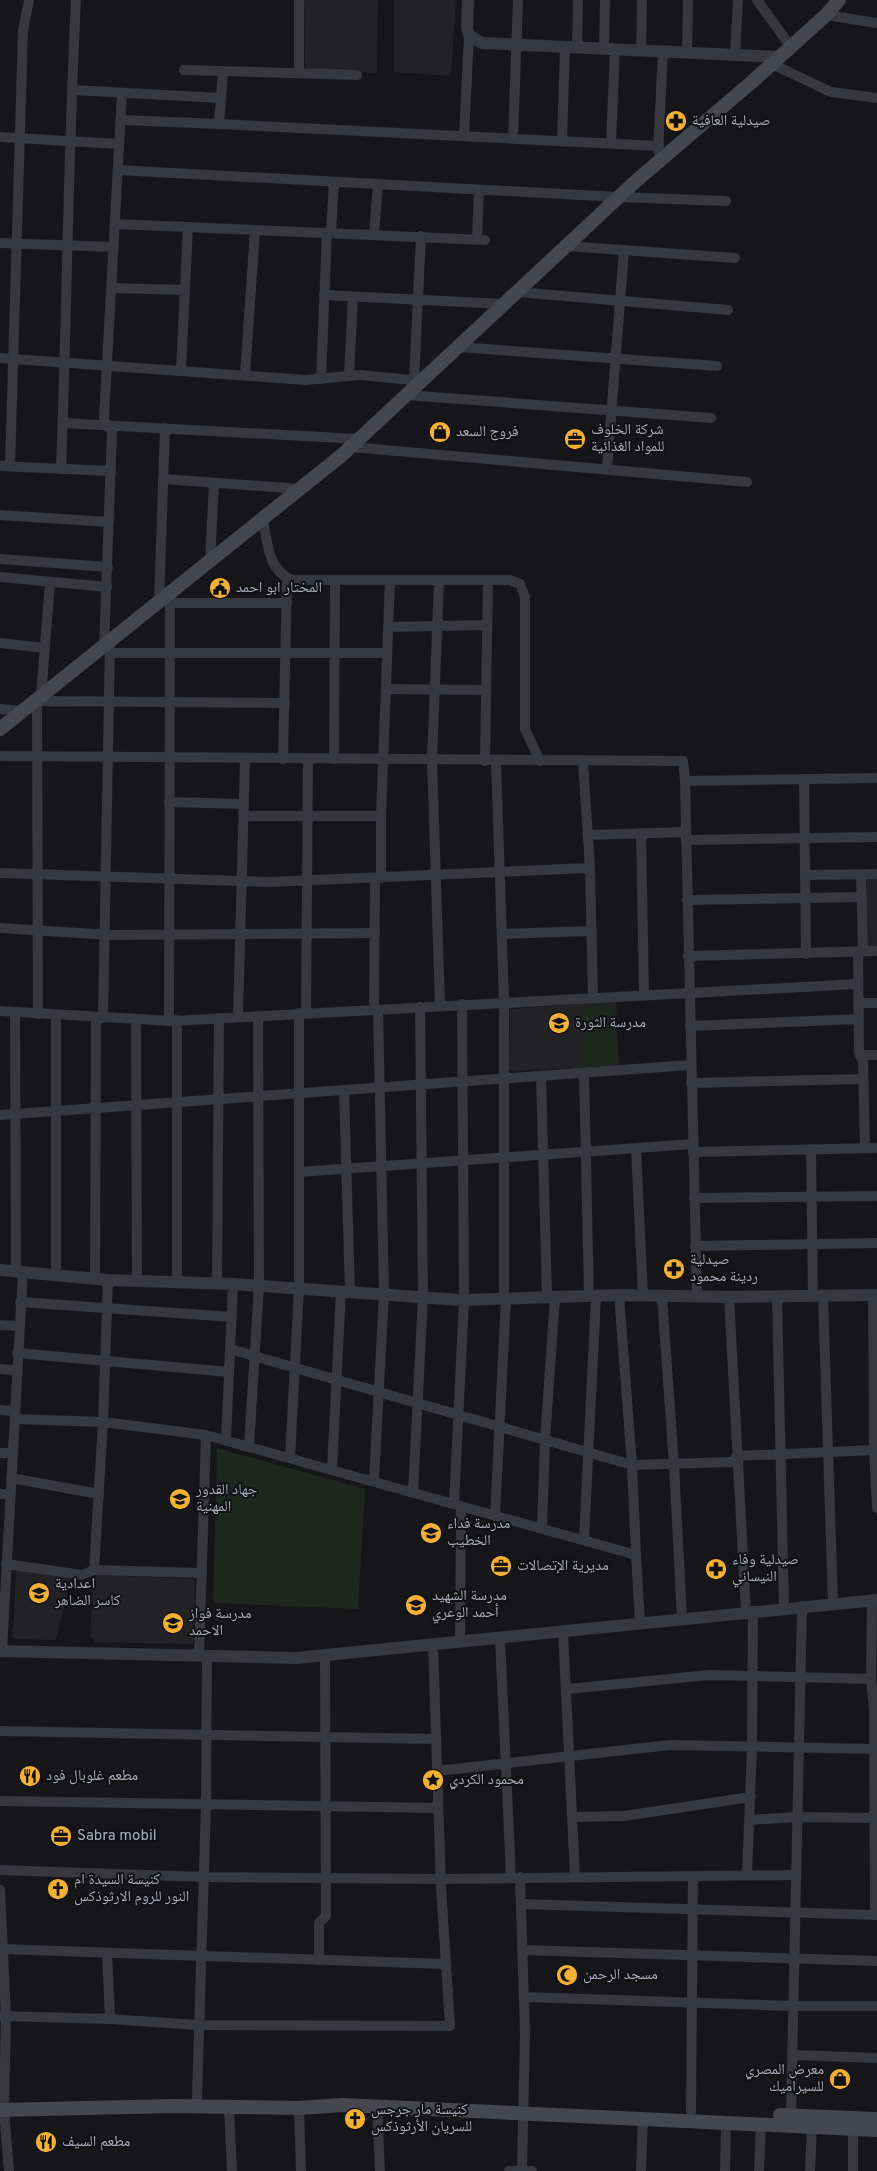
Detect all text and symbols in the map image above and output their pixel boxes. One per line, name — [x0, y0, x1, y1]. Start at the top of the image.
pharmacy icon: صيدلية العافية — [664, 109, 688, 133]
place label: صيدلية العافية — [692, 112, 770, 131]
shop icon: فروج السعد — [428, 420, 452, 444]
place label: شركة الخلوف للمواد الغذائية — [591, 421, 664, 457]
place label: فروج السعد — [456, 423, 518, 442]
office icon: شركة الخلوف للمواد الغذائية — [563, 427, 587, 451]
public building icon: المختار ابو احمد — [208, 576, 232, 600]
place label: المختار ابو احمد — [236, 579, 322, 598]
school or university icon: مدرسة الثورة — [547, 1011, 571, 1035]
place label: مدرسة الثورة — [575, 1014, 646, 1033]
place label: صيدلية ردينة محمود — [690, 1251, 758, 1287]
pharmacy icon: صيدلية ردينة محمود — [662, 1257, 686, 1281]
place label: جهاد القدور المهنية — [195, 1481, 258, 1517]
school or university icon: جهاد القدور المهنية — [168, 1487, 192, 1511]
place label: مدرسة فداء الخطيب — [447, 1515, 511, 1551]
school or university icon: مدرسة فداء الخطيب — [419, 1521, 443, 1545]
place label: صيدلية وفاء النيساني — [732, 1551, 799, 1587]
office icon: مديرية الإتصالات — [489, 1554, 513, 1578]
place label: مديرية الإتصالات — [517, 1557, 609, 1576]
pharmacy icon: صيدلية وفاء النيساني — [704, 1557, 728, 1581]
place label: اعدادية كاسر الضاهر — [54, 1575, 120, 1611]
school or university icon: اعدادية كاسر الضاهر — [27, 1581, 51, 1605]
place label: مدرسة الشهيد أحمد الوعري — [432, 1587, 507, 1623]
school or university icon: مدرسة الشهيد أحمد الوعري — [404, 1593, 428, 1617]
place label: مدرسة فواز الاحمد — [188, 1605, 252, 1641]
school or university icon: مدرسة فواز الاحمد — [161, 1611, 185, 1635]
restaurant icon: مطعم غلوبال فود — [18, 1764, 42, 1788]
place label: مطعم غلوبال فود — [46, 1767, 138, 1786]
place icon: محمود الكردي — [421, 1768, 445, 1792]
place label: محمود الكردي — [449, 1771, 524, 1790]
office icon: Sabra mobil — [49, 1824, 73, 1848]
place label: Sabra mobil — [77, 1827, 157, 1846]
place label: كنيسة السيدة ام النور للروم الارثوذكس — [74, 1871, 189, 1907]
church icon: كنيسة السيدة ام النور للروم الارثوذكس — [46, 1877, 70, 1901]
mosque icon: مسجد الرحمن — [555, 1963, 579, 1987]
place label: مسجد الرحمن — [583, 1966, 658, 1985]
place label: معرض المصري للسيراميك — [745, 2061, 824, 2097]
shop icon: معرض المصري للسيراميك — [828, 2067, 852, 2091]
place label: كنيسة مار جرجس للسريان الأرثوذكس — [371, 2101, 472, 2137]
church icon: كنيسة مار جرجس للسريان الأرثوذكس — [343, 2107, 367, 2131]
restaurant icon: مطعم السيف — [34, 2130, 58, 2154]
place label: مطعم السيف — [62, 2133, 130, 2152]

